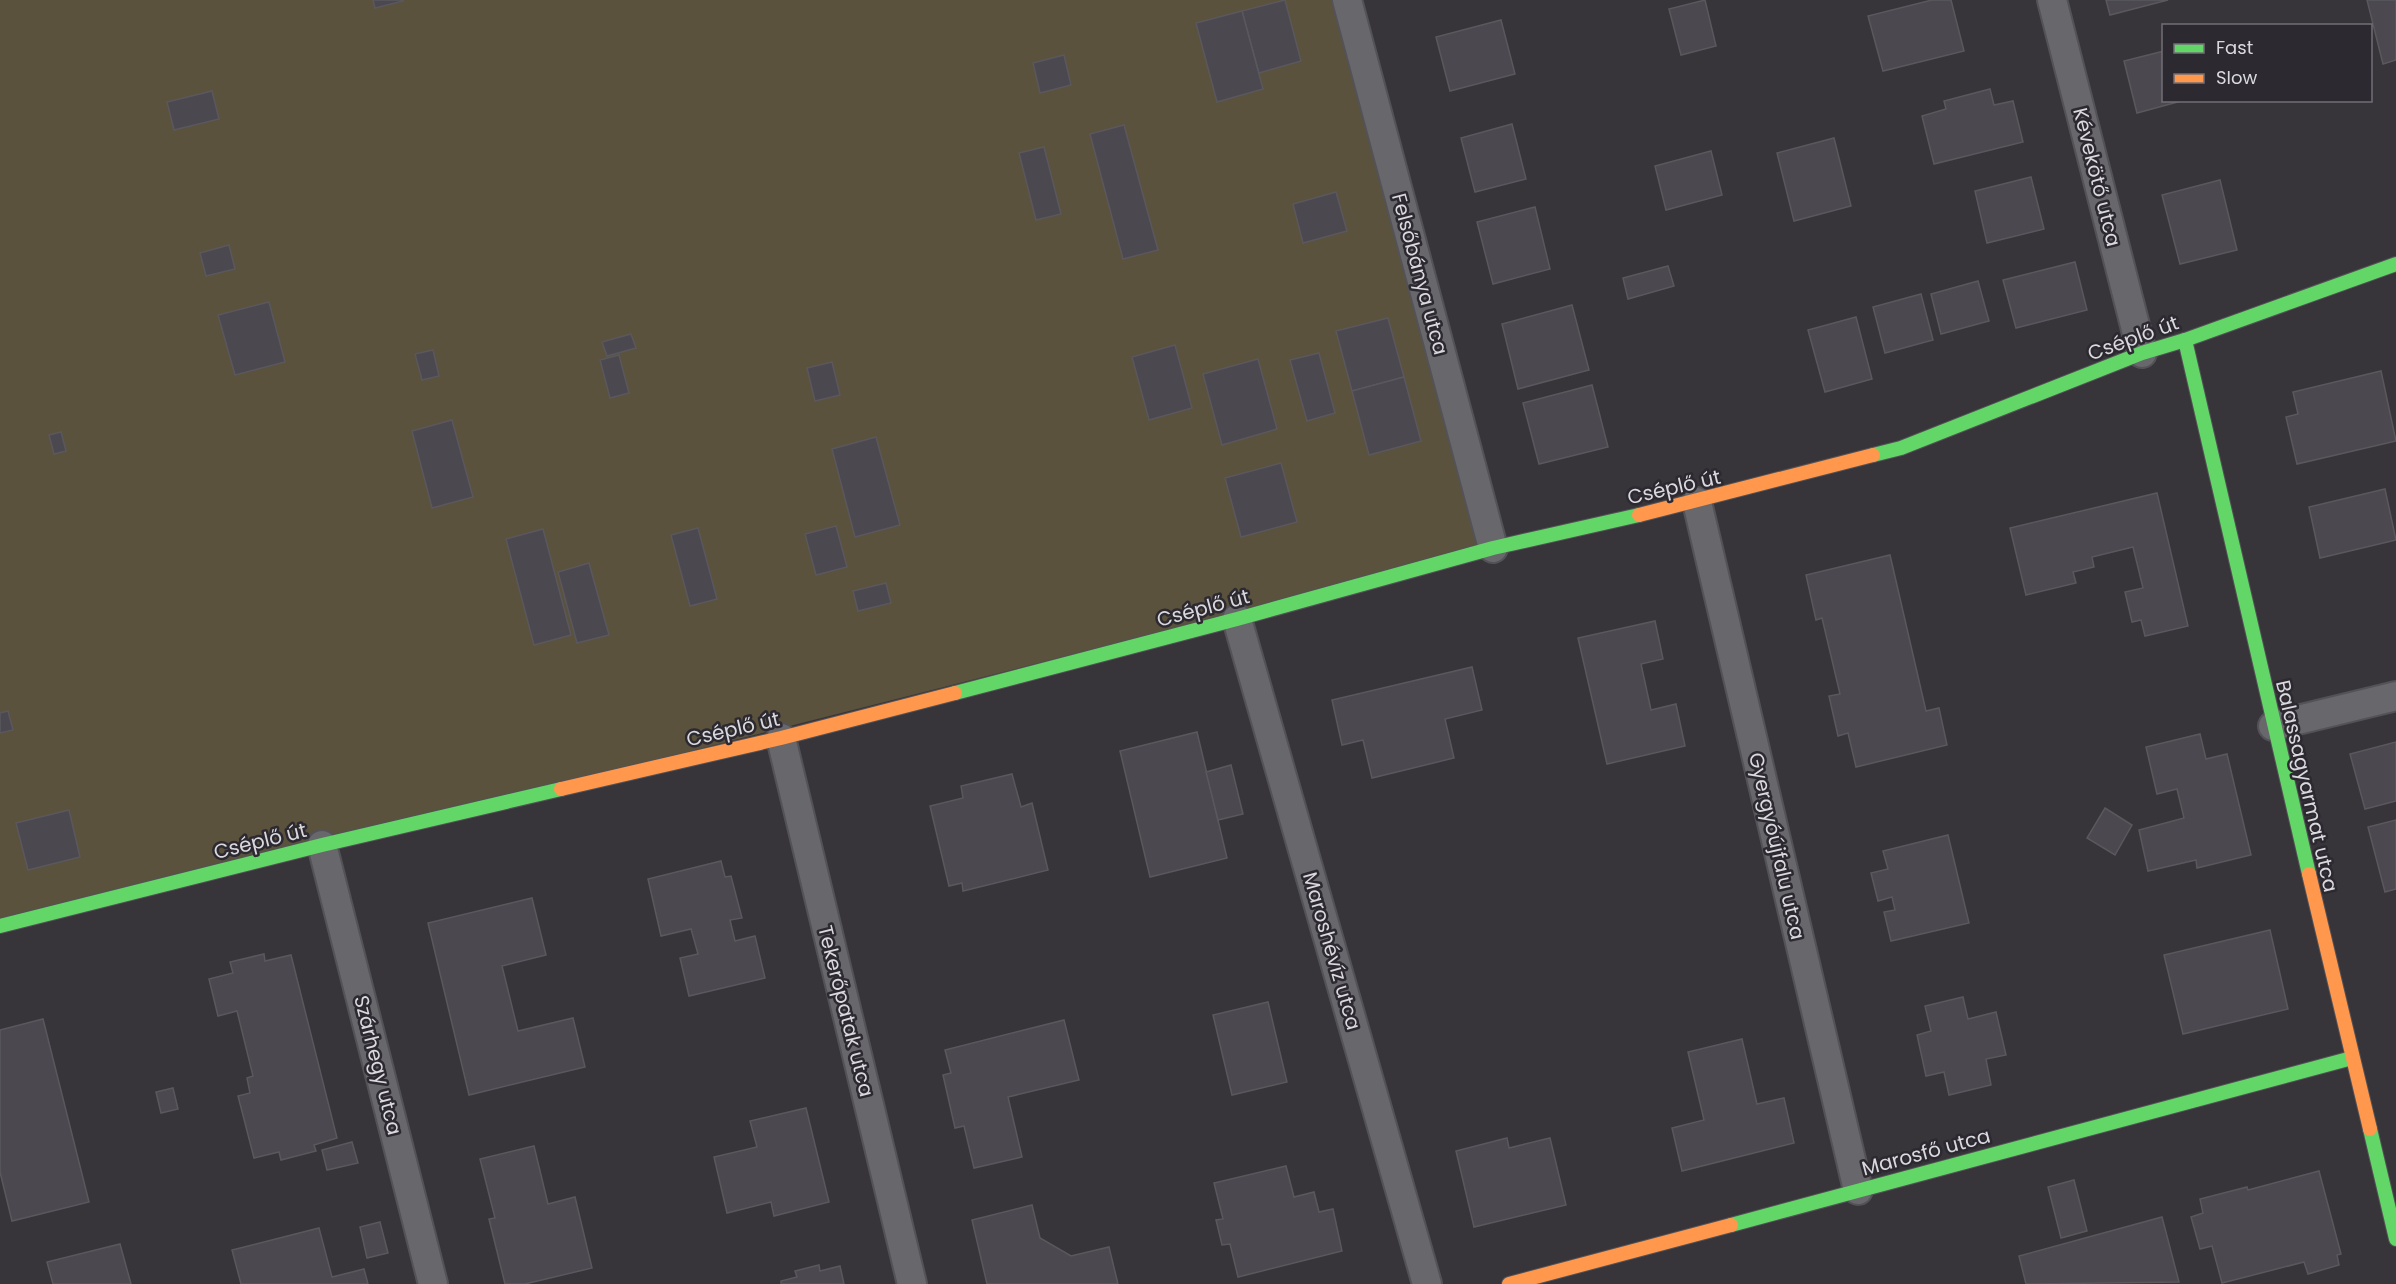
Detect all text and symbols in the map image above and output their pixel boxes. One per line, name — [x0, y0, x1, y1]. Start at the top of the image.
legend — [2162, 24, 2372, 102]
text: Fast — [2216, 35, 2253, 60]
text: Slow — [2216, 65, 2258, 90]
street label: Kévekötő utca — [2066, 105, 2128, 249]
street label: Felsőbánya utca — [1385, 190, 1455, 358]
street label: Cséplő út — [2084, 309, 2182, 367]
street label: Cséplő út — [1625, 463, 1723, 511]
street label: Cséplő út — [1154, 582, 1252, 634]
street label: Balassagyarmat utca — [2269, 677, 2345, 895]
street label: Cséplő út — [684, 705, 782, 753]
street label: Gyergyóújfalu utca — [1742, 750, 1812, 942]
street label: Cséplő út — [211, 816, 309, 866]
street label: Maroshévíz utca — [1296, 869, 1368, 1033]
street label: Tekerőpatak utca — [811, 923, 881, 1099]
street label: Szárhegy utca — [347, 992, 409, 1138]
street label: Marosfő utca — [1859, 1121, 1993, 1183]

